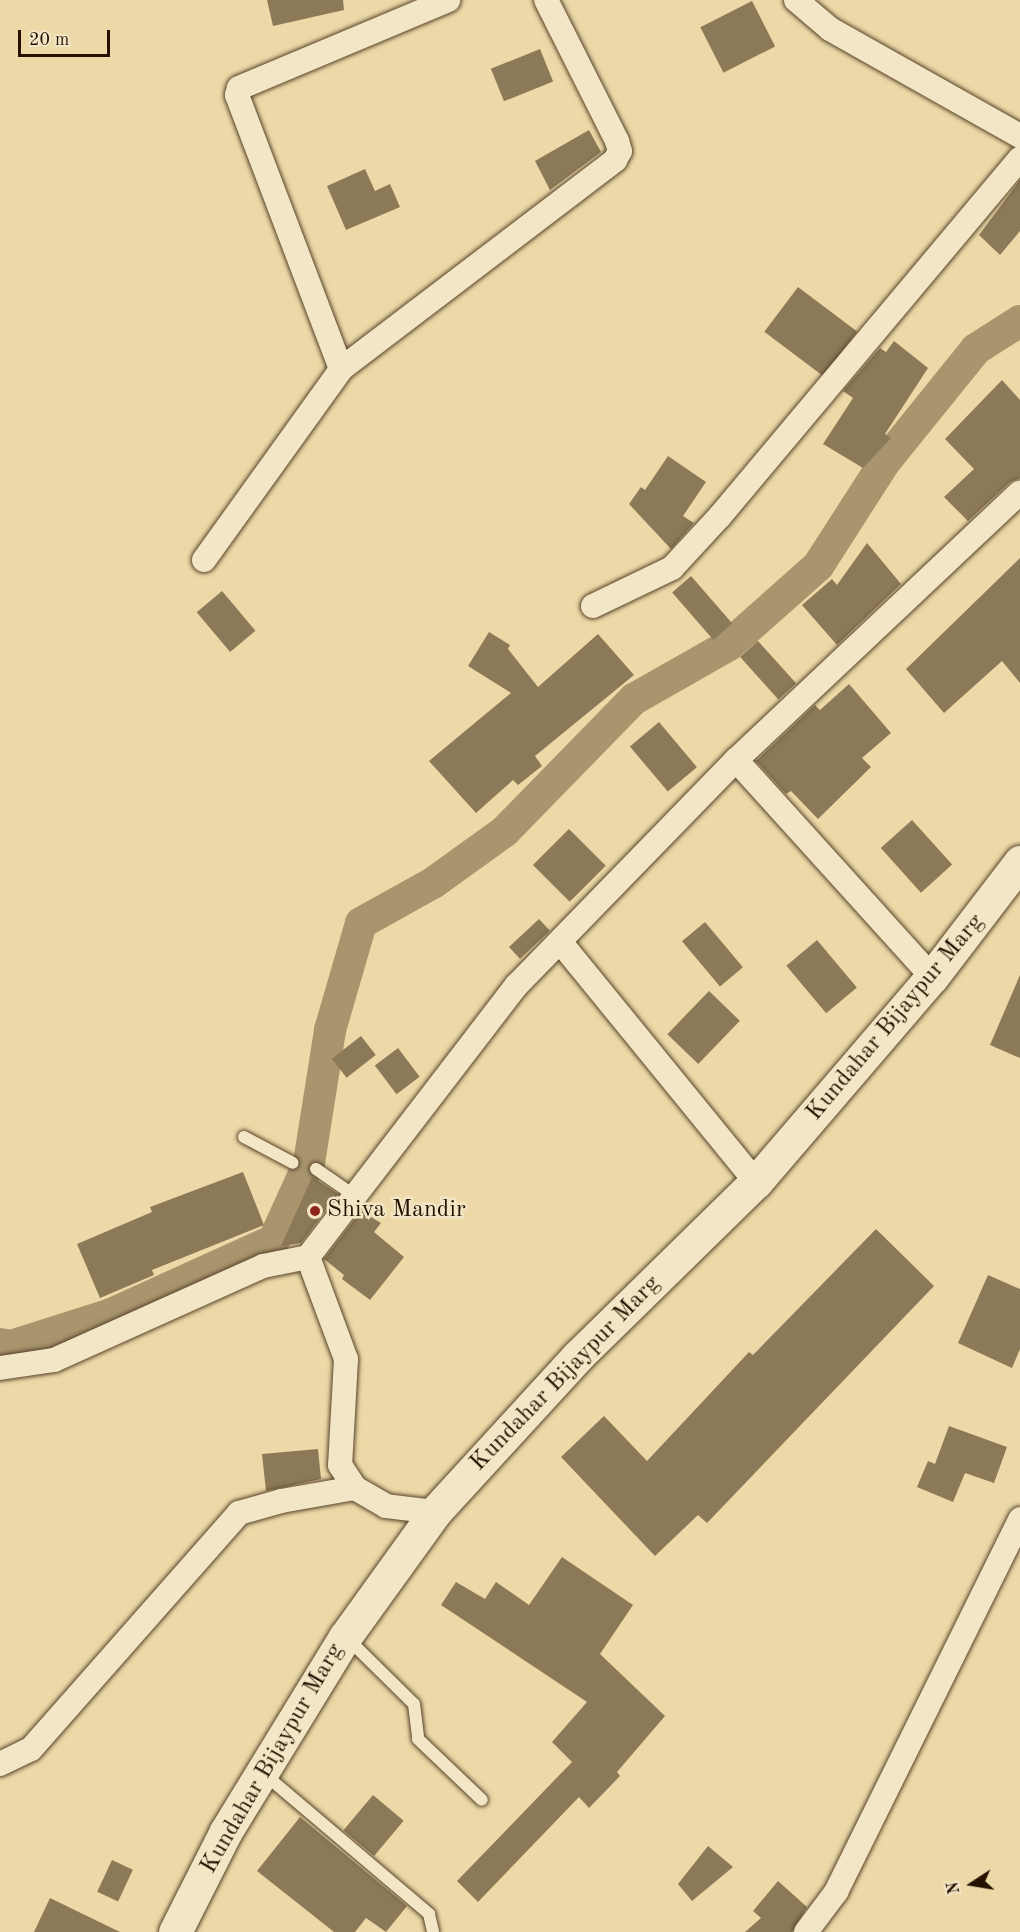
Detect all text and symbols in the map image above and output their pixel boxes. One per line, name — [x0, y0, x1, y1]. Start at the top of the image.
scale bar — [21, 18, 112, 56]
text: 20 m — [29, 31, 69, 49]
street label: Kundahar Bijaypur Marg — [801, 909, 991, 1127]
place label: Shiva Mandir — [327, 1197, 466, 1225]
marker: Shiva Mandir — [308, 1204, 322, 1218]
street label: Kundahar Bijaypur Marg — [465, 1270, 667, 1478]
street label: Kundahar Bijaypur Marg — [195, 1639, 351, 1879]
north arrow — [942, 1854, 1002, 1914]
text: N — [945, 1880, 963, 1895]

